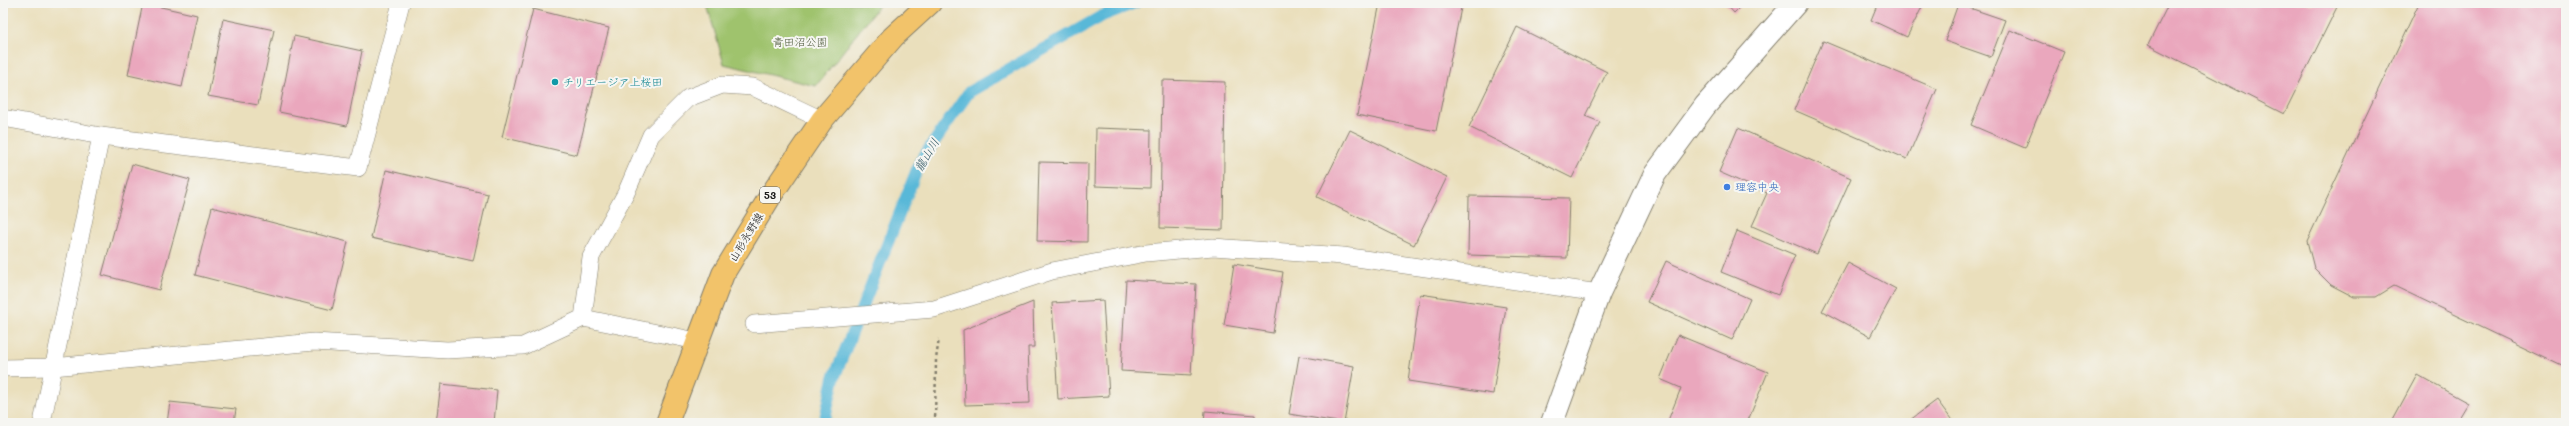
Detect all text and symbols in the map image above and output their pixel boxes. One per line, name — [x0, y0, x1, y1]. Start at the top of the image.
park label: 青田沼公園 — [773, 34, 828, 49]
place label: チリエージア上桜田 — [563, 74, 662, 89]
marker: チリエージア上桜田 — [550, 77, 560, 87]
water label: 龍山川 — [910, 135, 942, 174]
place label: 理容中央 — [1735, 179, 1779, 194]
marker: 理容中央 — [1722, 182, 1732, 192]
road number: 53 — [760, 187, 780, 203]
street label: 山形永野線 — [725, 209, 766, 264]

